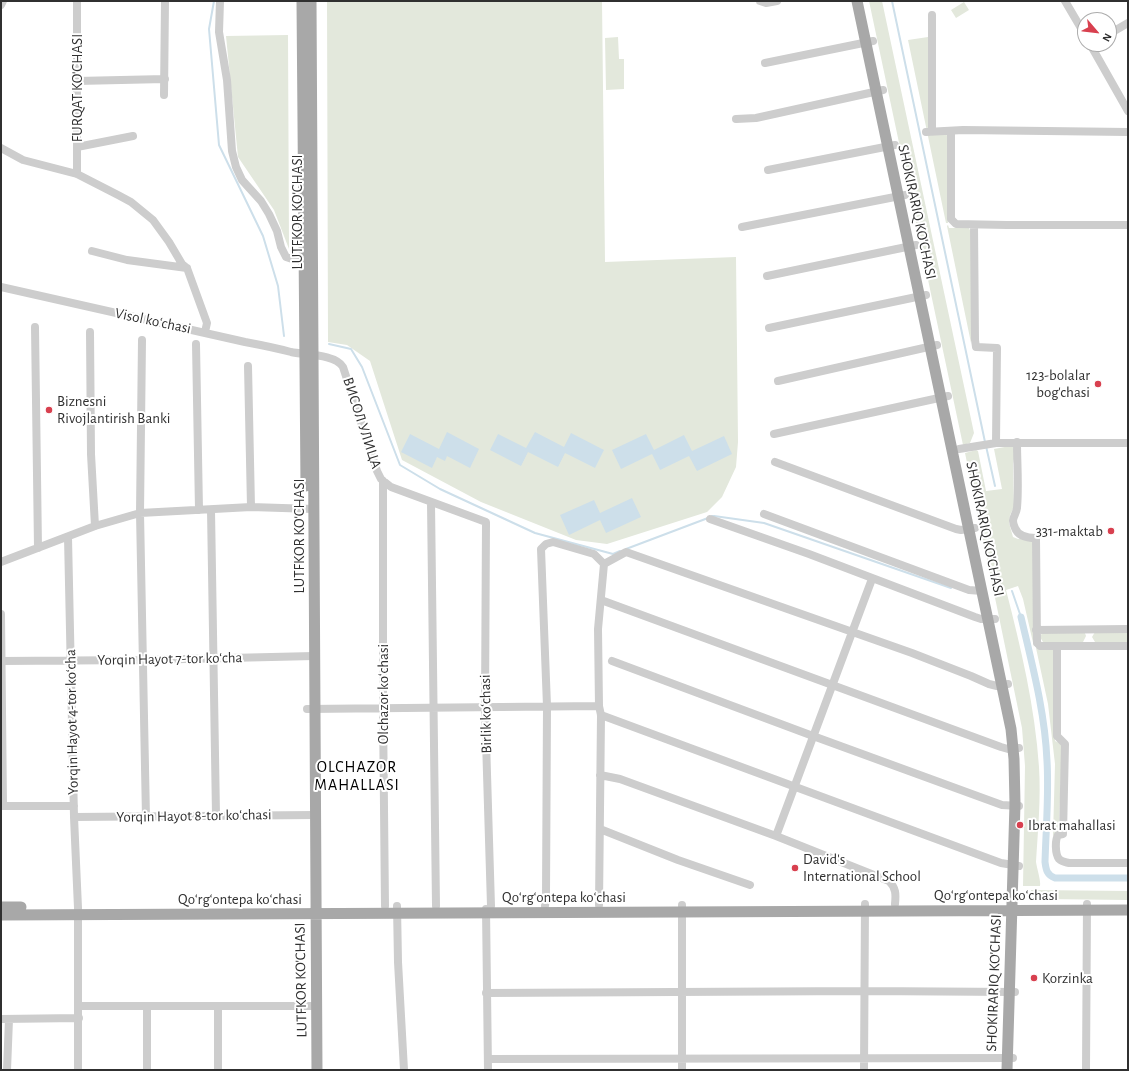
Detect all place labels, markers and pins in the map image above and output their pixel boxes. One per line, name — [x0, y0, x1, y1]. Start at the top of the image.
place label: 123-bolalar bog'chasi — [1026, 366, 1090, 401]
marker: 123-bolalar bog'chasi — [1093, 379, 1103, 389]
place label: Biznesni Rivojlantirish Banki — [57, 392, 170, 427]
marker: Biznesni Rivojlantirish Banki — [44, 405, 54, 415]
place label: 331-maktab — [1036, 522, 1103, 540]
marker: 331-maktab — [1106, 526, 1116, 536]
place label: Ibrat mahallasi — [1028, 816, 1116, 834]
marker: Ibrat mahallasi — [1015, 820, 1025, 830]
place label: David's International School — [803, 850, 921, 885]
marker: David's International School — [790, 863, 800, 873]
place label: Korzinka — [1042, 969, 1093, 987]
marker: Korzinka — [1029, 973, 1039, 983]

